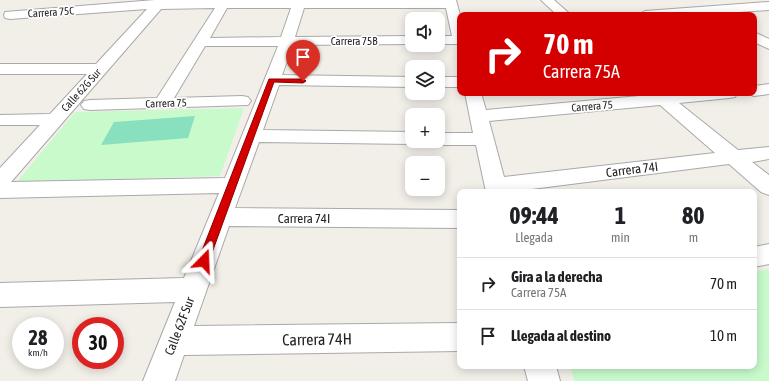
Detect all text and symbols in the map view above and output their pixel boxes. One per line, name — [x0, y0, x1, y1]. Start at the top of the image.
street label: Carrera 75C — [27, 4, 75, 20]
map controls — [405, 12, 445, 196]
button: sound — [405, 12, 445, 52]
icon: right — [477, 28, 529, 80]
text: 70 m — [543, 28, 593, 60]
street label: Carrera 75B — [331, 35, 378, 47]
pin — [286, 40, 320, 81]
icon: arrive — [292, 46, 314, 68]
button: layers — [405, 60, 445, 100]
text: Carrera 75A — [543, 61, 620, 82]
street label: Calle 62G Sur — [59, 66, 104, 114]
street label: Carrera 75 — [145, 96, 187, 110]
street label: Carrera 75 — [571, 98, 613, 114]
button: + — [405, 108, 445, 148]
button: − — [405, 156, 445, 196]
street label: Carrera 74I — [605, 159, 659, 180]
text: 09:44 — [509, 202, 559, 229]
text: 1 — [615, 202, 626, 229]
text: 80 — [682, 202, 705, 229]
street label: Carrera 74I — [278, 211, 330, 226]
text: Llegada — [515, 230, 553, 245]
text: min — [611, 230, 630, 245]
text: m — [689, 230, 698, 245]
position arrow — [183, 240, 225, 282]
text: Gira a la derecha — [511, 268, 602, 285]
icon: right — [477, 273, 499, 295]
text: 70 m — [710, 275, 737, 292]
text: Carrera 75A — [511, 285, 566, 300]
street label: Calle 62F Sur — [162, 295, 197, 357]
speed limit sign: 30 — [72, 317, 124, 369]
icon: arrive — [477, 325, 499, 347]
text: 28 — [29, 326, 47, 349]
text: Llegada al destino — [511, 327, 611, 344]
text: 10 m — [710, 327, 737, 344]
street label: Carrera 74H — [282, 329, 352, 349]
text: km/h — [28, 347, 48, 358]

